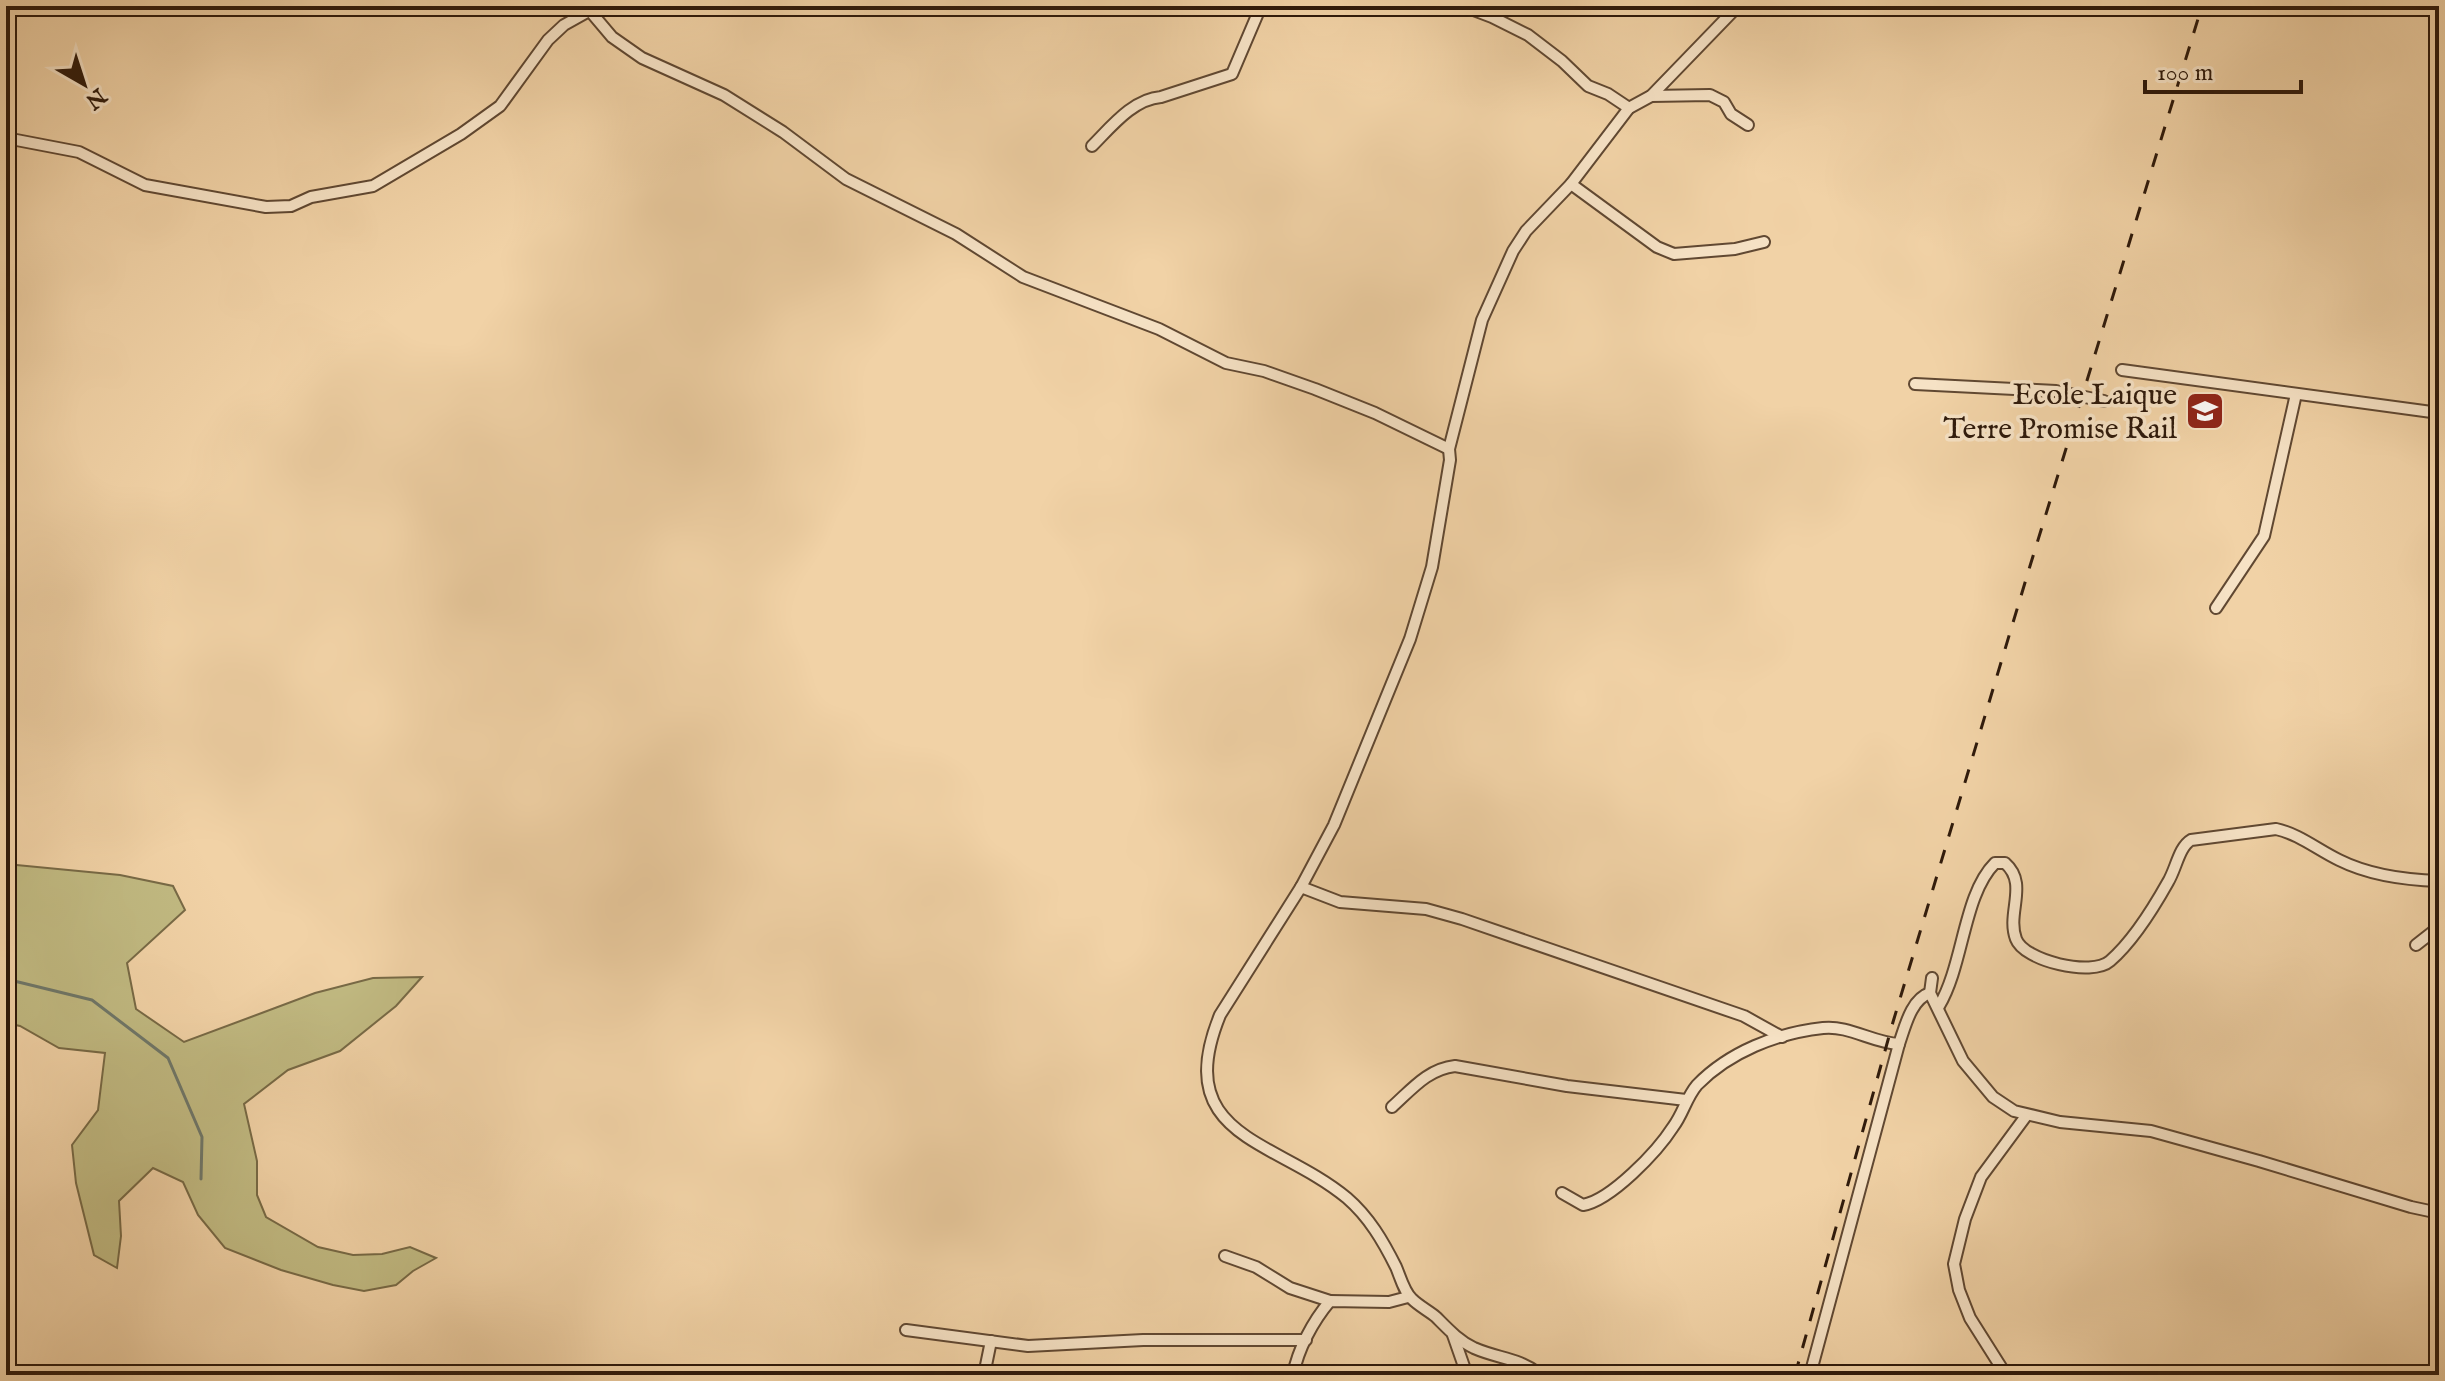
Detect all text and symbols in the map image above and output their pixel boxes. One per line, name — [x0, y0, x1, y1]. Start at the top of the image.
north arrow — [44, 44, 124, 124]
scale bar — [2145, 44, 2301, 94]
text: 100 m — [2157, 58, 2213, 89]
text: N — [79, 80, 112, 115]
place label: Ecole Laique Terre Promise Rail — [1943, 377, 2178, 449]
school or university icon: Ecole Laique Terre Promise Rail — [2184, 390, 2226, 432]

